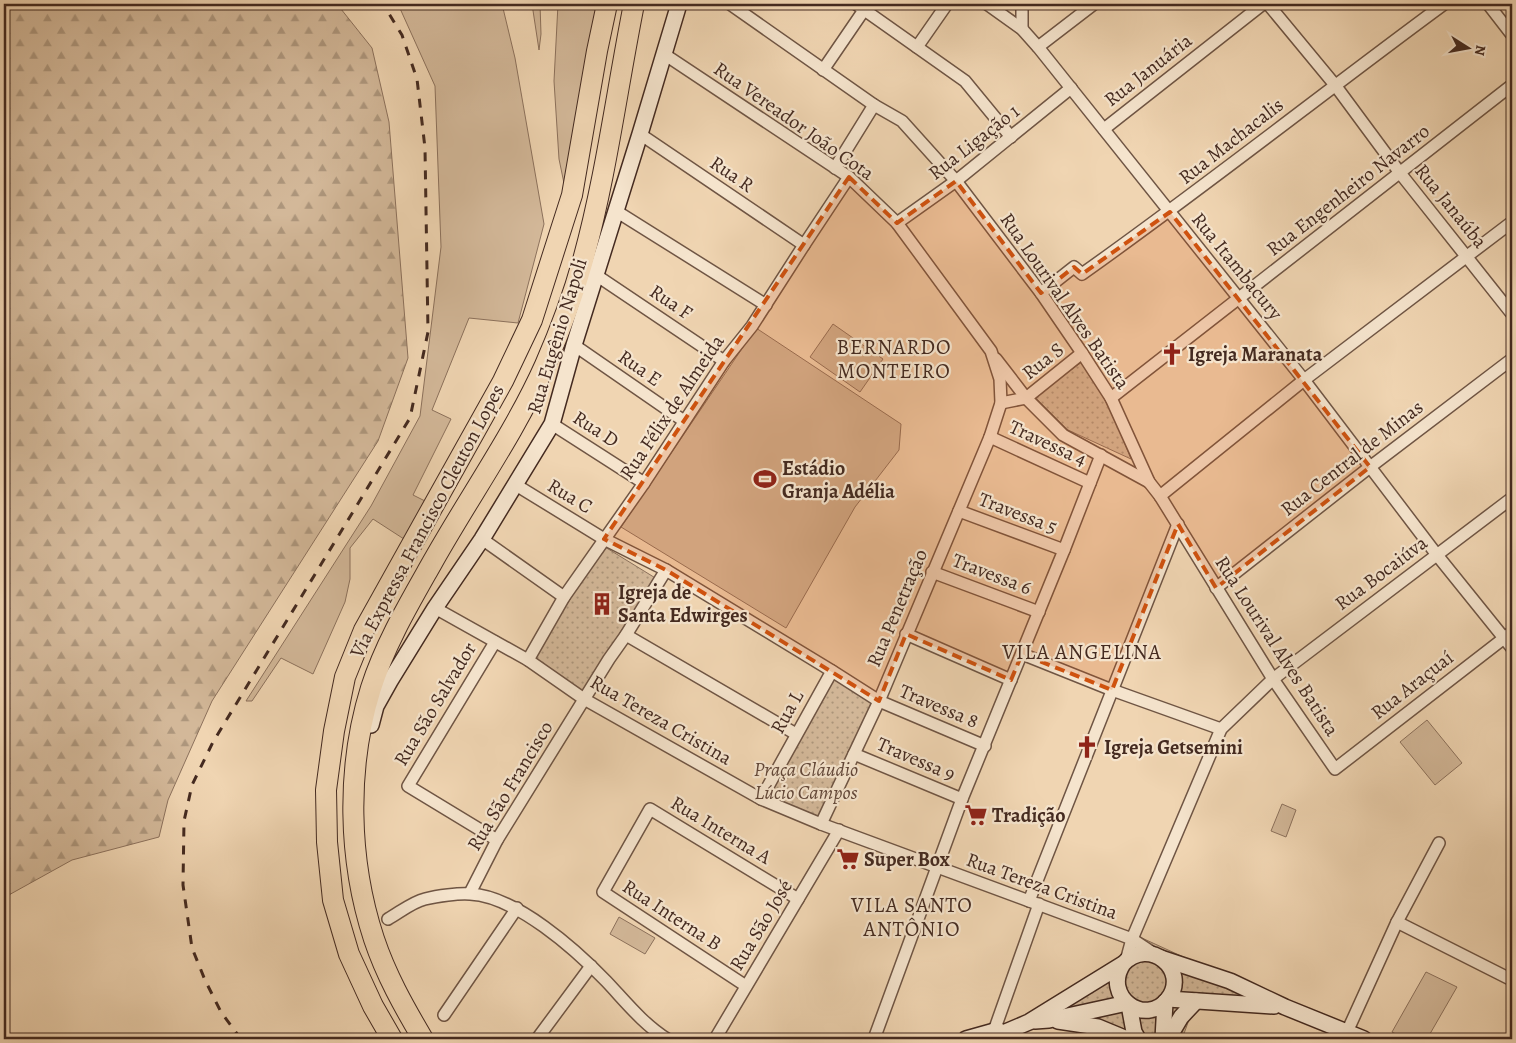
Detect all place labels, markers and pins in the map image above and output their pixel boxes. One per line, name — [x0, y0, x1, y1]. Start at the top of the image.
church icon: Igreja Maranata — [1159, 341, 1185, 367]
place label: Igreja Maranata — [1188, 341, 1323, 368]
place label: Estádio Granja Adélia — [782, 455, 895, 505]
sports icon: Estádio Granja Adélia — [752, 466, 778, 492]
place label: Igreja de Santa Edwirges — [618, 579, 748, 629]
building icon: Igreja de Santa Edwirges — [589, 591, 615, 617]
church icon: Igreja Getsemini — [1074, 734, 1100, 760]
place label: Igreja Getsemini — [1104, 734, 1243, 761]
supermarket icon: Tradição — [963, 802, 989, 828]
place label: Tradição — [992, 802, 1066, 829]
supermarket icon: Super Box — [835, 846, 861, 872]
place label: Super Box — [864, 846, 950, 873]

